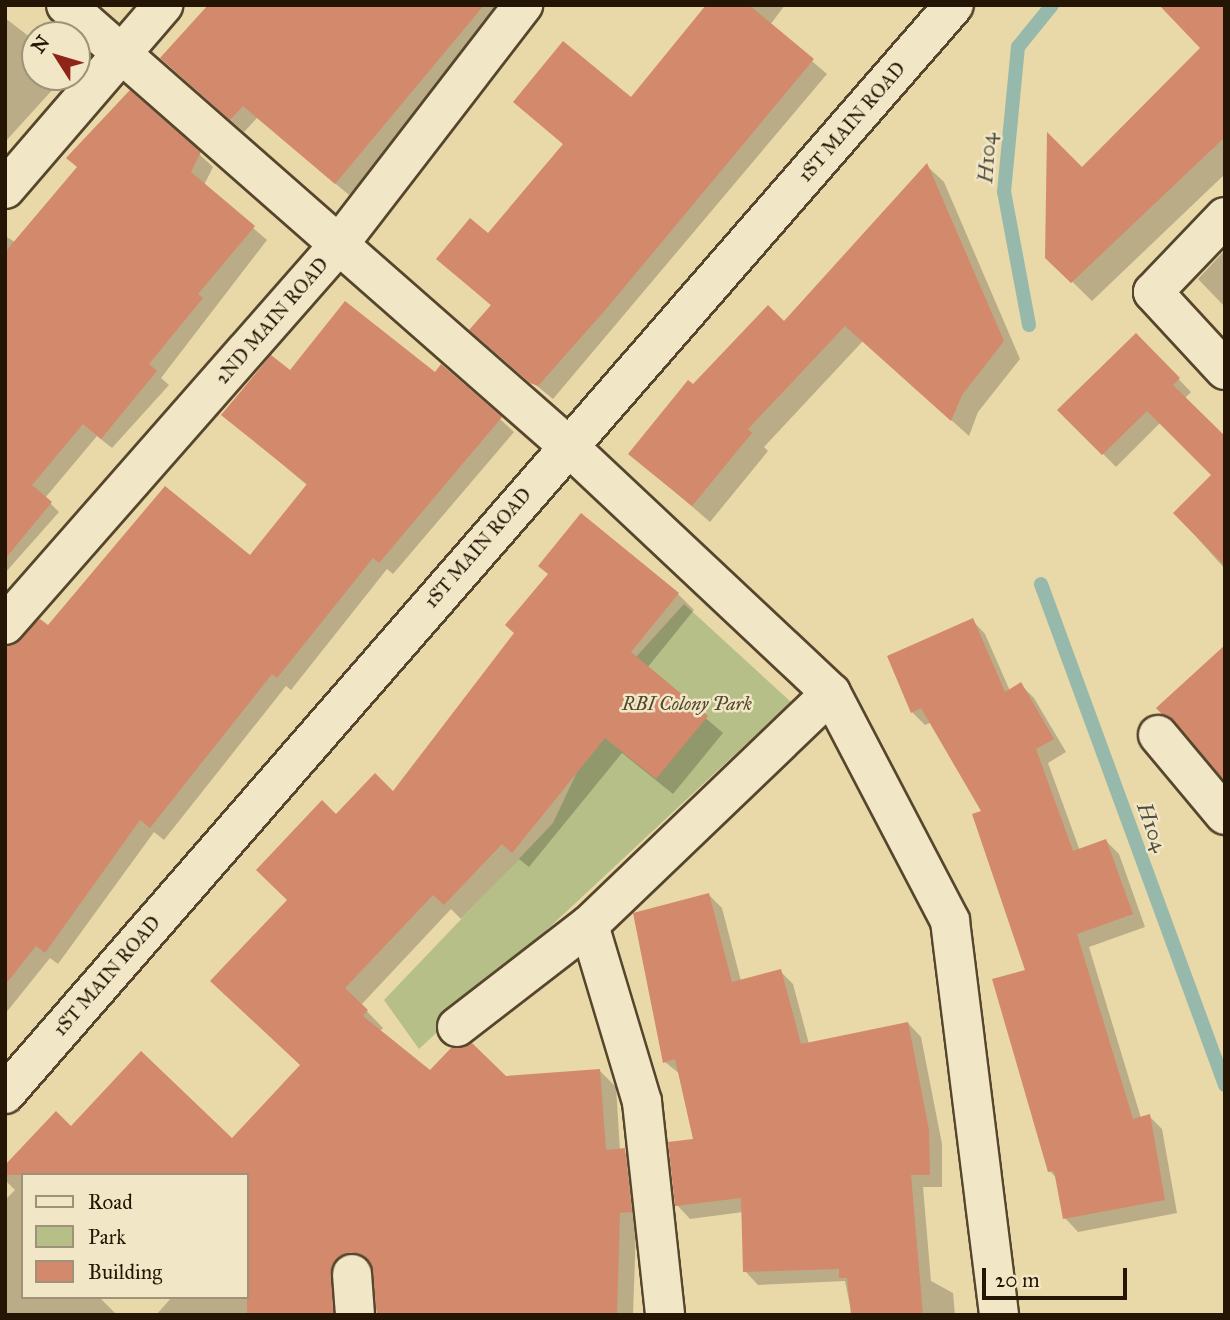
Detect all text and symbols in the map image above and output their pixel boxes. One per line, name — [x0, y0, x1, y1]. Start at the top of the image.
north arrow — [21, 21, 91, 91]
text: N — [26, 31, 54, 58]
street label: 1ST MAIN ROAD — [794, 57, 910, 187]
water label: H104 — [973, 132, 1001, 184]
street label: 2ND MAIN ROAD — [211, 253, 333, 389]
street label: 1ST MAIN ROAD — [420, 483, 536, 613]
park label: RBI Colony Park — [622, 693, 752, 715]
water label: H104 — [1132, 799, 1172, 855]
street label: 1ST MAIN ROAD — [49, 911, 165, 1041]
legend — [21, 1173, 248, 1299]
text: Road — [88, 1189, 133, 1215]
text: Park — [88, 1224, 126, 1250]
scale bar — [985, 1254, 1130, 1298]
text: Building — [88, 1259, 162, 1285]
text: 20 m — [995, 1267, 1040, 1293]

